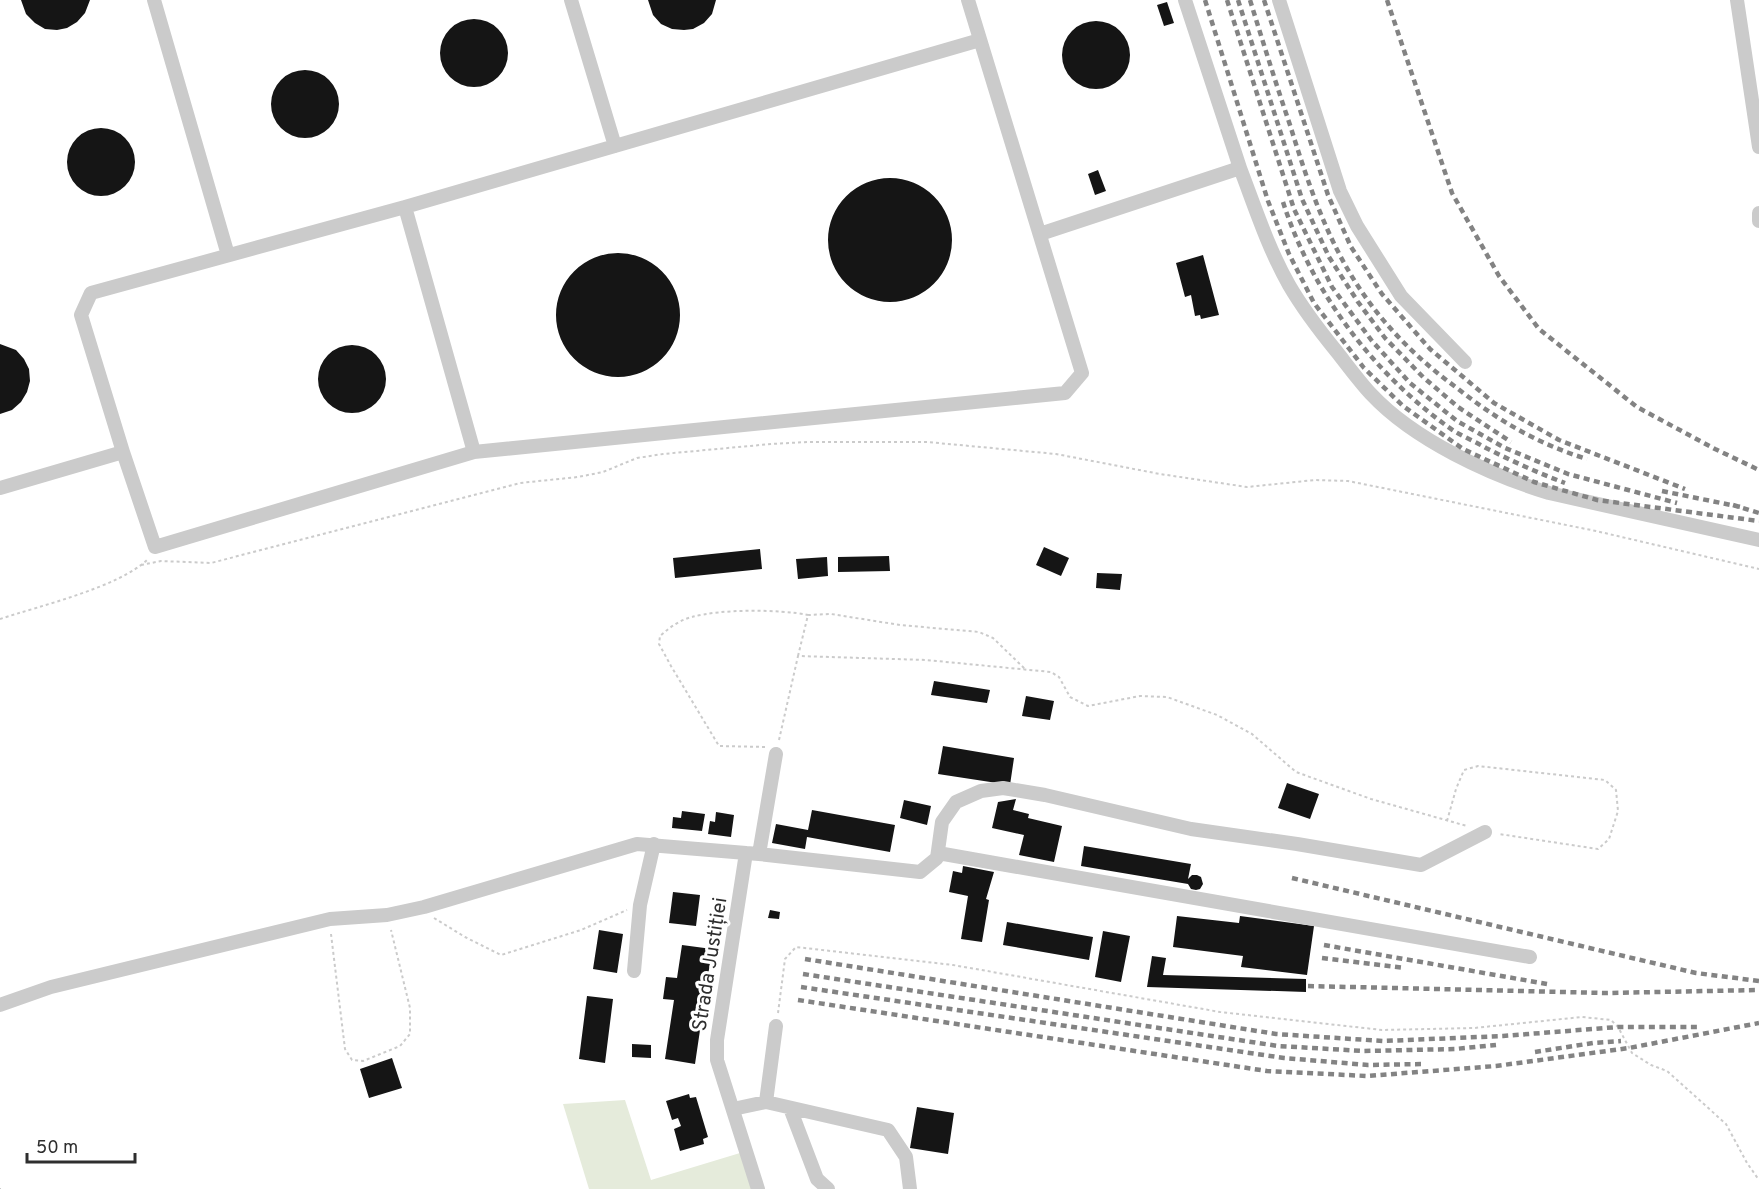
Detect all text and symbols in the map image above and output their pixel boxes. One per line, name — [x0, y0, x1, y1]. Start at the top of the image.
street label: Strada Justiției — [688, 896, 734, 1033]
scale bar — [27, 1126, 135, 1164]
text: 50 m — [36, 1137, 78, 1160]

